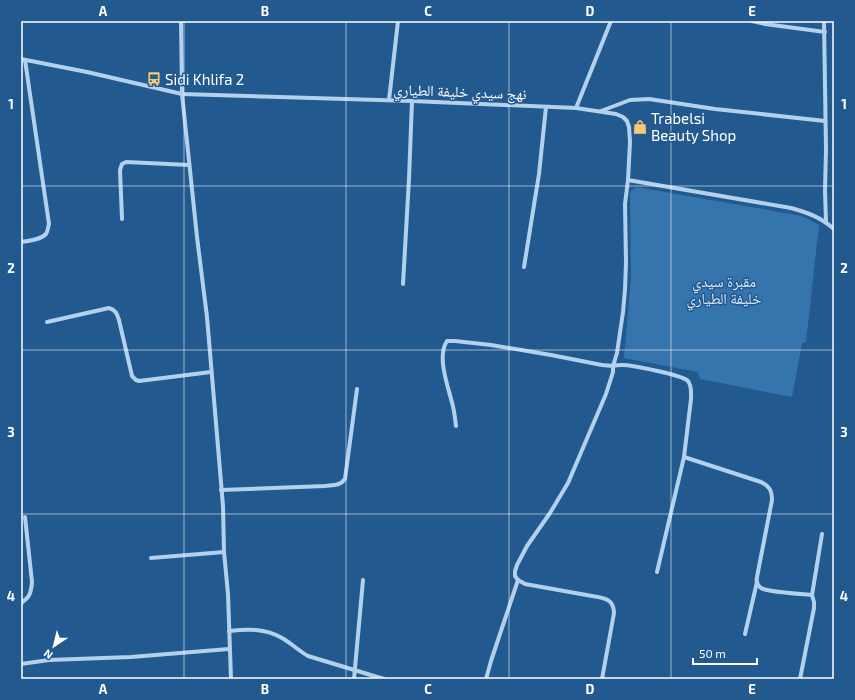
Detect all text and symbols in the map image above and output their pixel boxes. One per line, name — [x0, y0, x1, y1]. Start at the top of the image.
text: A — [99, 3, 108, 19]
text: B — [261, 3, 269, 19]
text: C — [424, 3, 432, 19]
text: D — [586, 3, 595, 19]
text: E — [748, 3, 756, 19]
place label: Sidi Khlifa 2 — [165, 70, 244, 88]
bus stop icon: Sidi Khlifa 2 — [146, 71, 162, 87]
street label: نهج سيدي خليفة الطياري — [393, 80, 527, 106]
text: 1 — [8, 96, 14, 112]
text: 1 — [841, 96, 847, 112]
place label: Trabelsi Beauty Shop — [651, 109, 736, 144]
shop icon: Trabelsi Beauty Shop — [632, 119, 648, 135]
text: 2 — [7, 260, 15, 276]
text: 2 — [840, 260, 848, 276]
park label: مقبرة سيدي خليفة الطياري — [687, 272, 762, 311]
text: 3 — [7, 424, 15, 440]
text: 3 — [840, 424, 848, 440]
text: 4 — [7, 588, 15, 604]
text: 4 — [840, 588, 848, 604]
north arrow — [34, 626, 74, 666]
scale bar — [693, 640, 757, 666]
text: 50 m — [699, 646, 726, 660]
text: N — [41, 647, 55, 662]
text: A — [99, 681, 108, 697]
text: B — [261, 681, 269, 697]
text: C — [424, 681, 432, 697]
text: D — [586, 681, 595, 697]
text: E — [748, 681, 756, 697]

